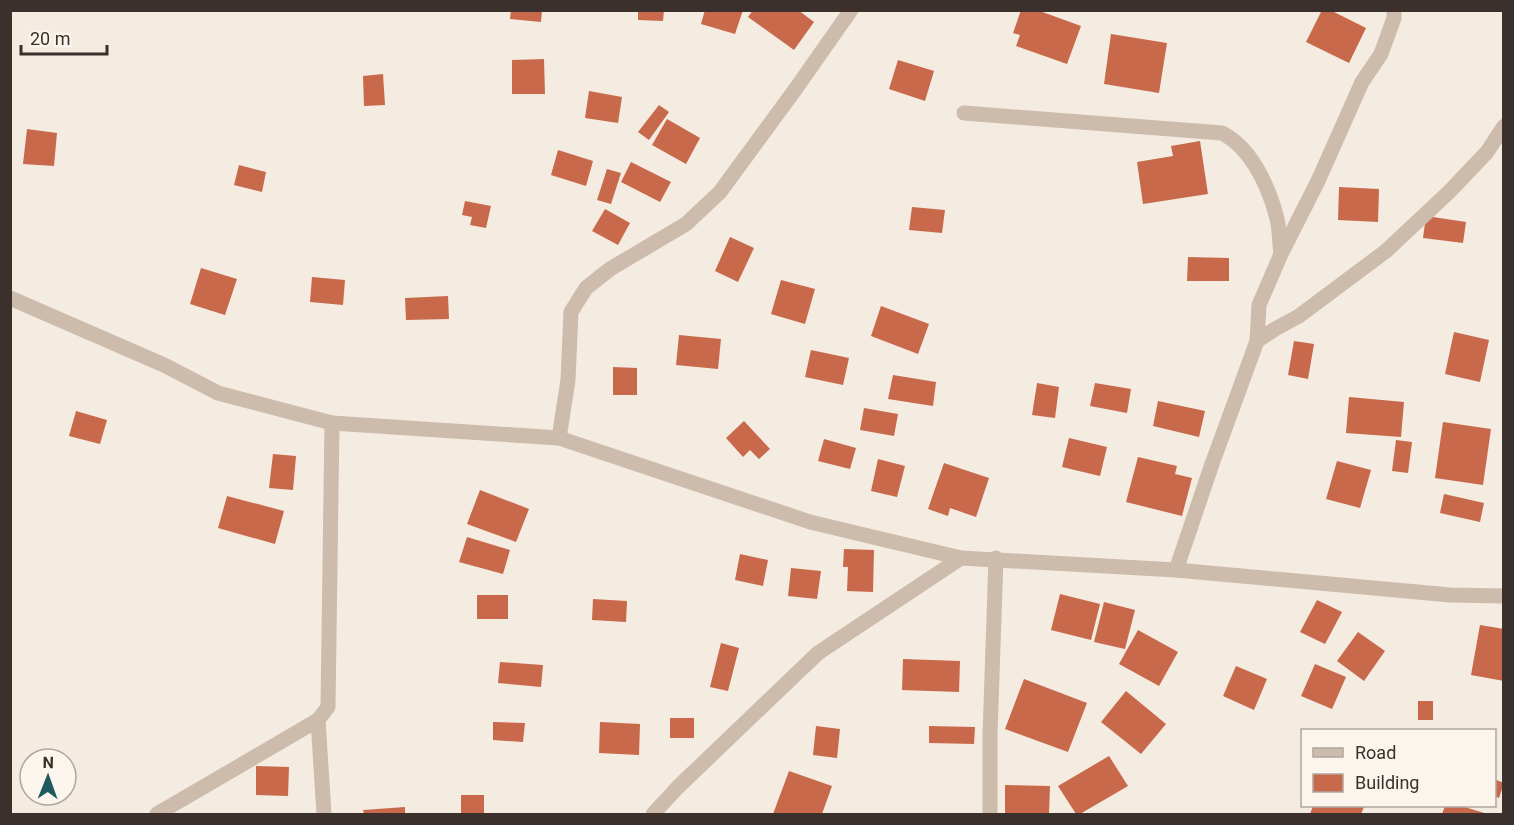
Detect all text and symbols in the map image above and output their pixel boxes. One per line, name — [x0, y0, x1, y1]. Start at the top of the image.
scale bar — [21, 18, 106, 56]
text: 20 m — [30, 28, 70, 49]
legend — [1301, 729, 1496, 807]
text: Road — [1355, 742, 1396, 763]
north arrow — [18, 747, 78, 807]
text: N — [42, 753, 54, 772]
text: Building — [1355, 772, 1419, 793]

